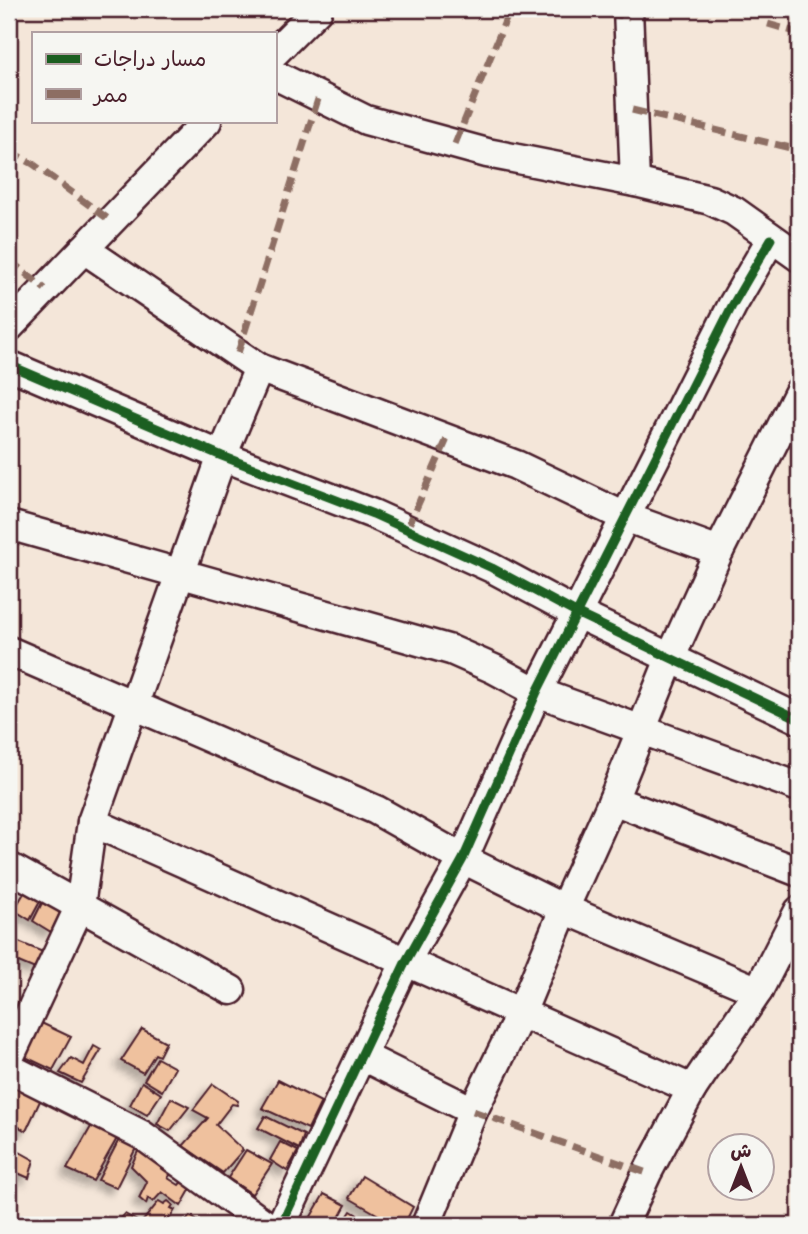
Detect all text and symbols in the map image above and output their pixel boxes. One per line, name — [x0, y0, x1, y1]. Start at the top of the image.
legend — [32, 32, 276, 122]
text: مسار دراجات — [94, 41, 206, 73]
text: ممر — [92, 77, 128, 109]
north arrow — [706, 1132, 776, 1202]
text: ش — [731, 1135, 752, 1163]

